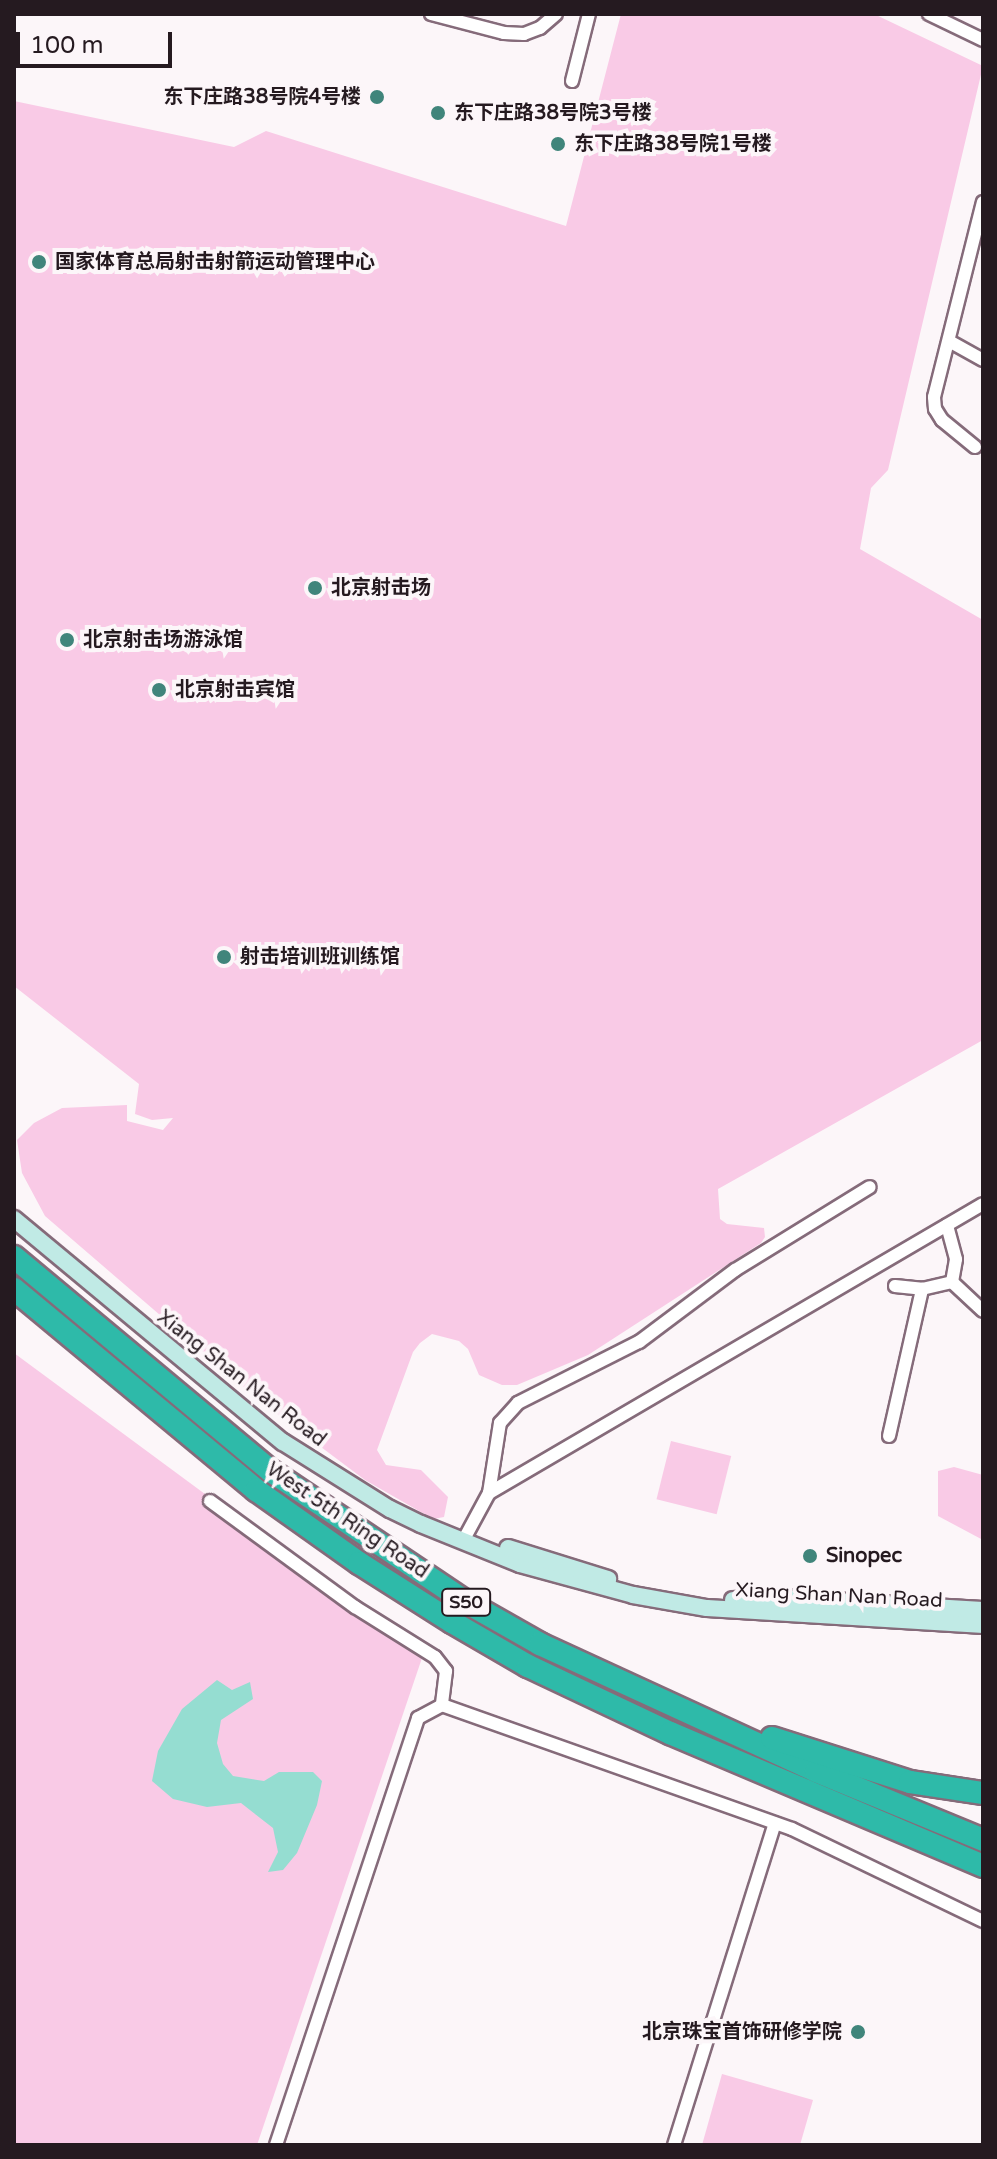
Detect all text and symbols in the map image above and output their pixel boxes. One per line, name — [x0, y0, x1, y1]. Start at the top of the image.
scale bar — [20, 16, 176, 66]
text: 100 m — [30, 31, 104, 60]
place label: 东下庄路38号院4号楼 — [163, 85, 361, 109]
marker: 东下庄路38号院4号楼 — [368, 88, 386, 106]
place label: 东下庄路38号院3号楼 — [454, 101, 652, 125]
marker: 东下庄路38号院3号楼 — [429, 104, 447, 122]
place label: 东下庄路38号院1号楼 — [574, 132, 772, 156]
marker: 东下庄路38号院1号楼 — [549, 135, 567, 153]
place label: 国家体育总局射击射箭运动管理中心 — [55, 250, 375, 274]
marker: 国家体育总局射击射箭运动管理中心 — [30, 253, 48, 271]
place label: 北京射击场 — [331, 576, 431, 600]
marker: 北京射击场 — [306, 579, 324, 597]
place label: 北京射击场游泳馆 — [83, 628, 243, 652]
marker: 北京射击场游泳馆 — [58, 631, 76, 649]
place label: 北京射击宾馆 — [175, 678, 295, 702]
marker: 北京射击宾馆 — [150, 681, 168, 699]
place label: 射击培训班训练馆 — [240, 945, 400, 969]
marker: 射击培训班训练馆 — [215, 948, 233, 966]
street label: Xiang Shan Nan Road — [152, 1306, 330, 1452]
street label: West 5th Ring Road — [262, 1458, 432, 1584]
place label: Sinopec — [826, 1544, 902, 1568]
marker: Sinopec — [801, 1547, 819, 1565]
street label: Xiang Shan Nan Road — [735, 1579, 943, 1613]
road number: S50 — [440, 1588, 492, 1616]
place label: 北京珠宝首饰研修学院 — [642, 2020, 842, 2044]
marker: 北京珠宝首饰研修学院 — [849, 2023, 867, 2041]

